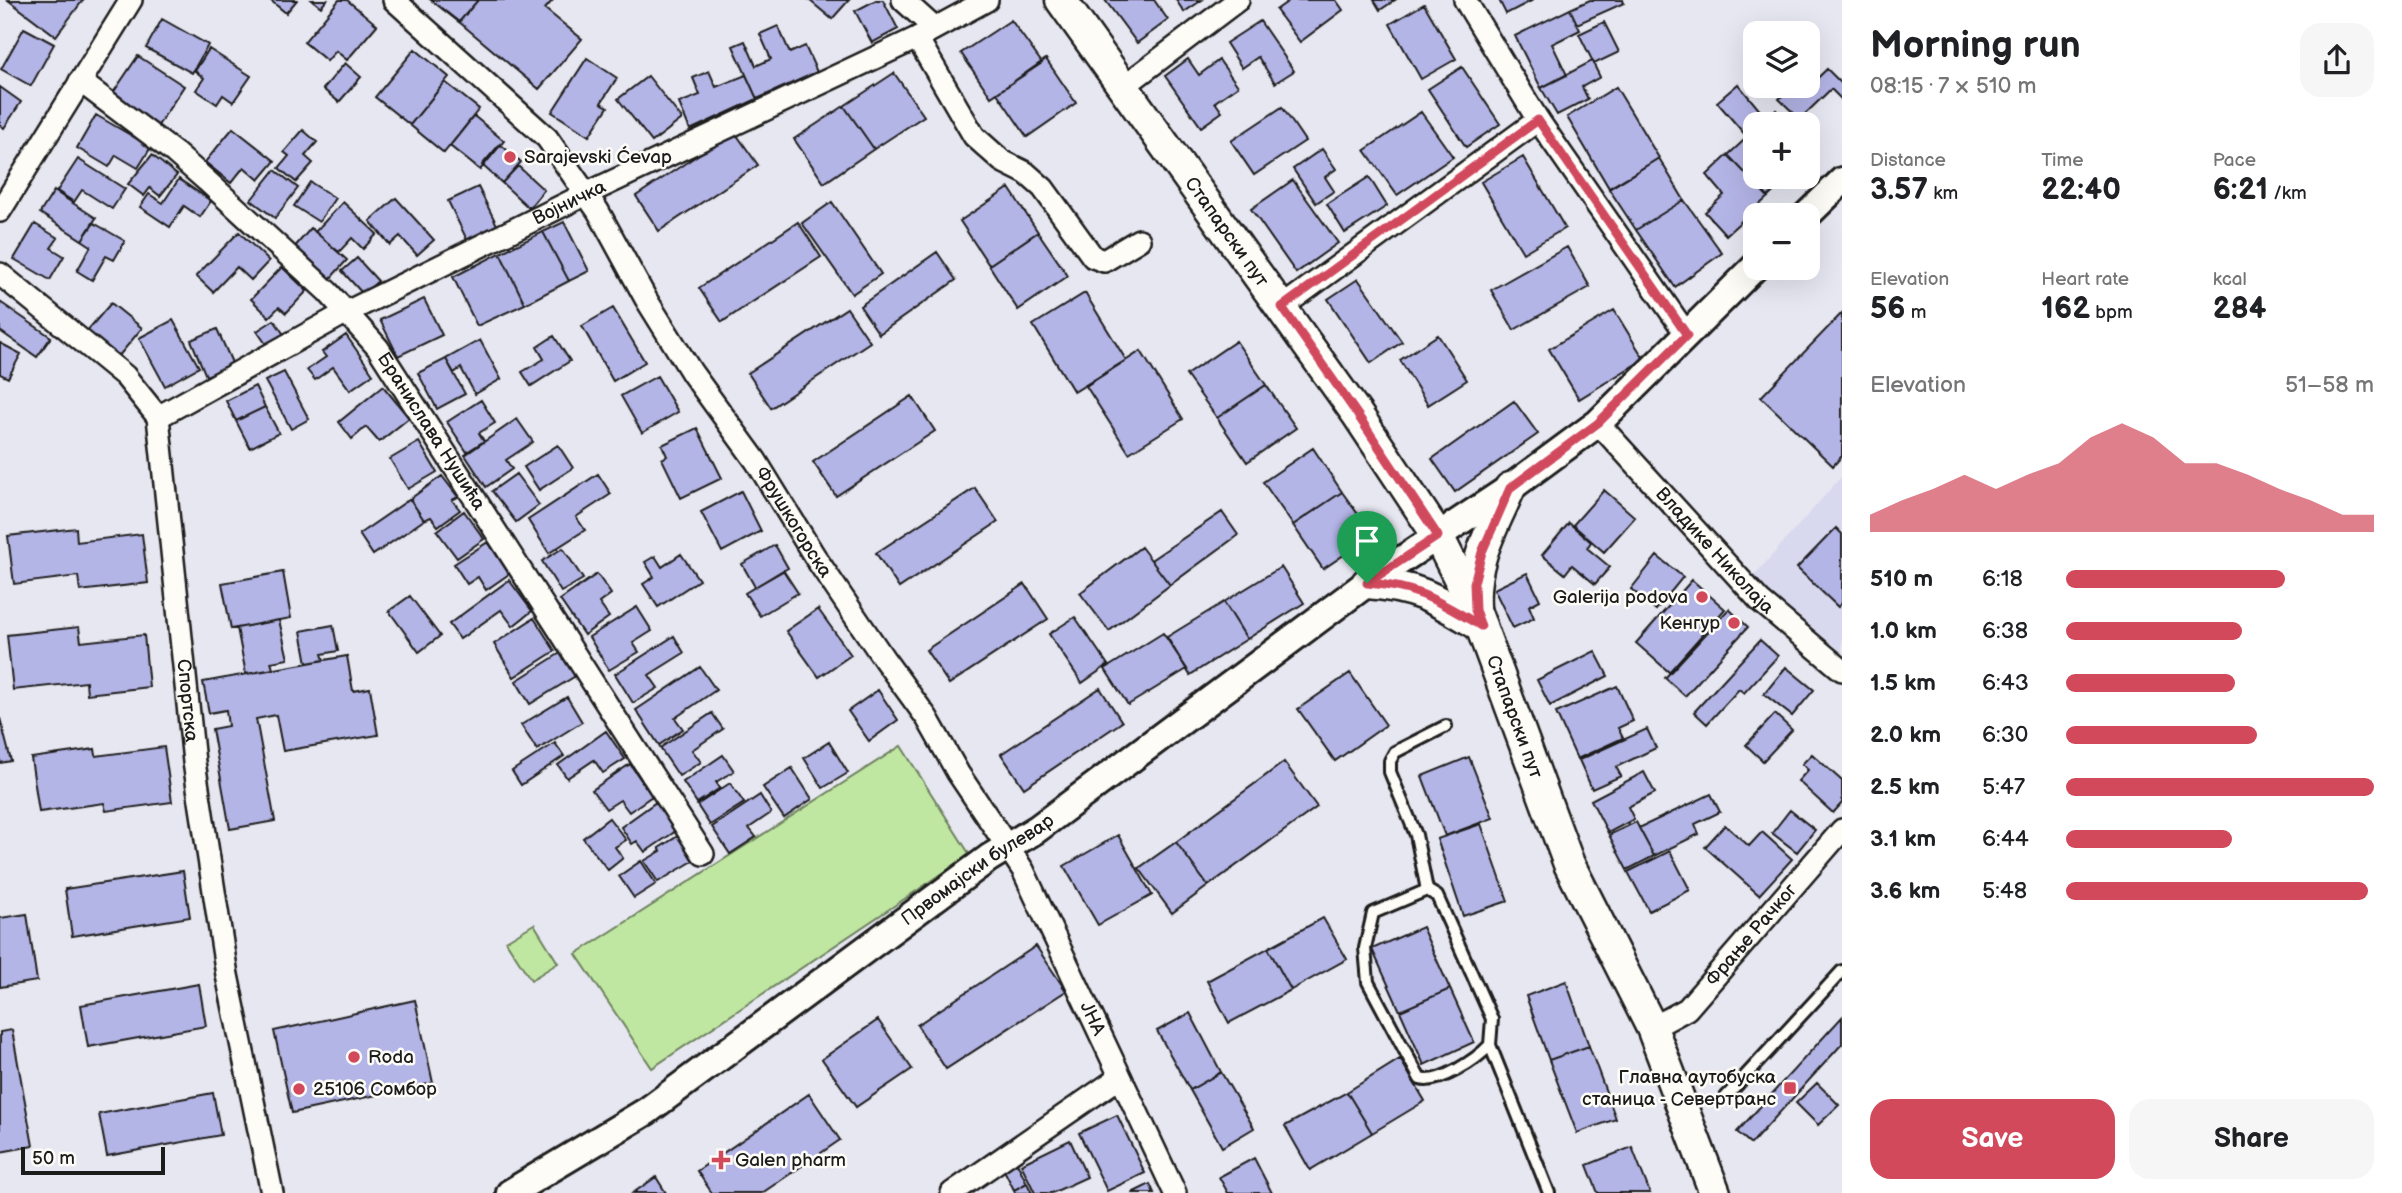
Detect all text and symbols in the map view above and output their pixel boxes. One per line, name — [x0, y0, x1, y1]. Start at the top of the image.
map controls — [1743, 21, 1820, 280]
button: layers — [1743, 21, 1820, 98]
text: Morning run — [1870, 23, 2081, 68]
button: share — [2300, 23, 2374, 97]
text: 08:15 · 7 × 510 m — [1870, 72, 2037, 100]
button: + — [1743, 112, 1820, 189]
place label: Sarajevski Ćevap — [524, 145, 672, 169]
marker: Sarajevski Ćevap — [502, 149, 518, 165]
text: Distance — [1870, 149, 1946, 172]
text: Time — [2041, 149, 2083, 172]
text: Pace — [2213, 149, 2256, 172]
text: 3.57 — [1870, 172, 1928, 208]
text: 22:40 — [2041, 172, 2121, 208]
text: 6:21 — [2213, 172, 2268, 208]
street label: Стапарски пут — [1180, 173, 1274, 291]
street label: Војничка — [529, 175, 609, 230]
text: km — [1928, 182, 1958, 205]
text: /km — [2268, 182, 2307, 205]
button: − — [1743, 203, 1820, 280]
text: Elevation — [1870, 268, 1949, 291]
text: Heart rate — [2041, 268, 2129, 291]
text: kcal — [2213, 268, 2247, 291]
text: 56 — [1870, 291, 1906, 327]
text: 162 — [2041, 291, 2090, 327]
text: 284 — [2213, 291, 2266, 327]
text: m — [1906, 301, 1926, 324]
text: bpm — [2090, 301, 2133, 324]
street label: Бранислава Нушића — [372, 348, 491, 515]
text: Elevation — [1870, 371, 1966, 399]
text: 51–58 m — [2285, 371, 2374, 399]
street label: Фрушкогорска — [751, 462, 837, 582]
street label: Владике Николаја — [1651, 483, 1778, 619]
pin — [1337, 511, 1397, 583]
icon: arrive — [1348, 522, 1386, 560]
text: 510 m — [1870, 565, 1933, 593]
text: 6:18 — [1982, 565, 2023, 593]
place label: Galerija podova — [1553, 586, 1688, 609]
marker: Galerija podova — [1694, 589, 1710, 605]
place label: Кенгур — [1660, 612, 1720, 635]
marker: Кенгур — [1726, 615, 1742, 631]
text: 1.0 km — [1870, 617, 1937, 645]
text: 6:38 — [1982, 617, 2028, 645]
street label: Стапарски пут — [1481, 652, 1548, 782]
street label: Спортска — [172, 658, 203, 743]
text: 1.5 km — [1870, 669, 1936, 697]
text: 6:43 — [1982, 669, 2029, 697]
text: 2.0 km — [1870, 721, 1941, 749]
text: 6:30 — [1982, 721, 2028, 749]
text: 2.5 km — [1870, 773, 1940, 801]
text: 5:47 — [1982, 773, 2025, 801]
street label: Првомајски булевар — [897, 809, 1059, 931]
text: 3.1 km — [1870, 825, 1936, 853]
text: 6:44 — [1982, 825, 2029, 853]
text: 3.6 km — [1870, 877, 1940, 905]
text: 5:48 — [1982, 877, 2027, 905]
street label: Фрање Рачког — [1701, 879, 1802, 991]
street label: ЈНА — [1075, 998, 1111, 1039]
place label: Roda — [368, 1046, 414, 1069]
marker: Roda — [346, 1049, 362, 1065]
place label: Главна аутобуска станица - Севертранс — [1582, 1066, 1777, 1111]
place label: 25106 Сомбор — [313, 1078, 437, 1101]
marker: Главна аутобуска станица - Севертранс — [1782, 1080, 1798, 1096]
marker: 25106 Сомбор — [291, 1081, 307, 1097]
button: Save — [1870, 1099, 2115, 1179]
button: Share — [2129, 1099, 2374, 1179]
scale bar — [21, 1144, 164, 1176]
text: 50 m — [32, 1147, 75, 1170]
place label: Galen pharm — [735, 1149, 846, 1172]
marker: Galen pharm — [713, 1152, 729, 1168]

